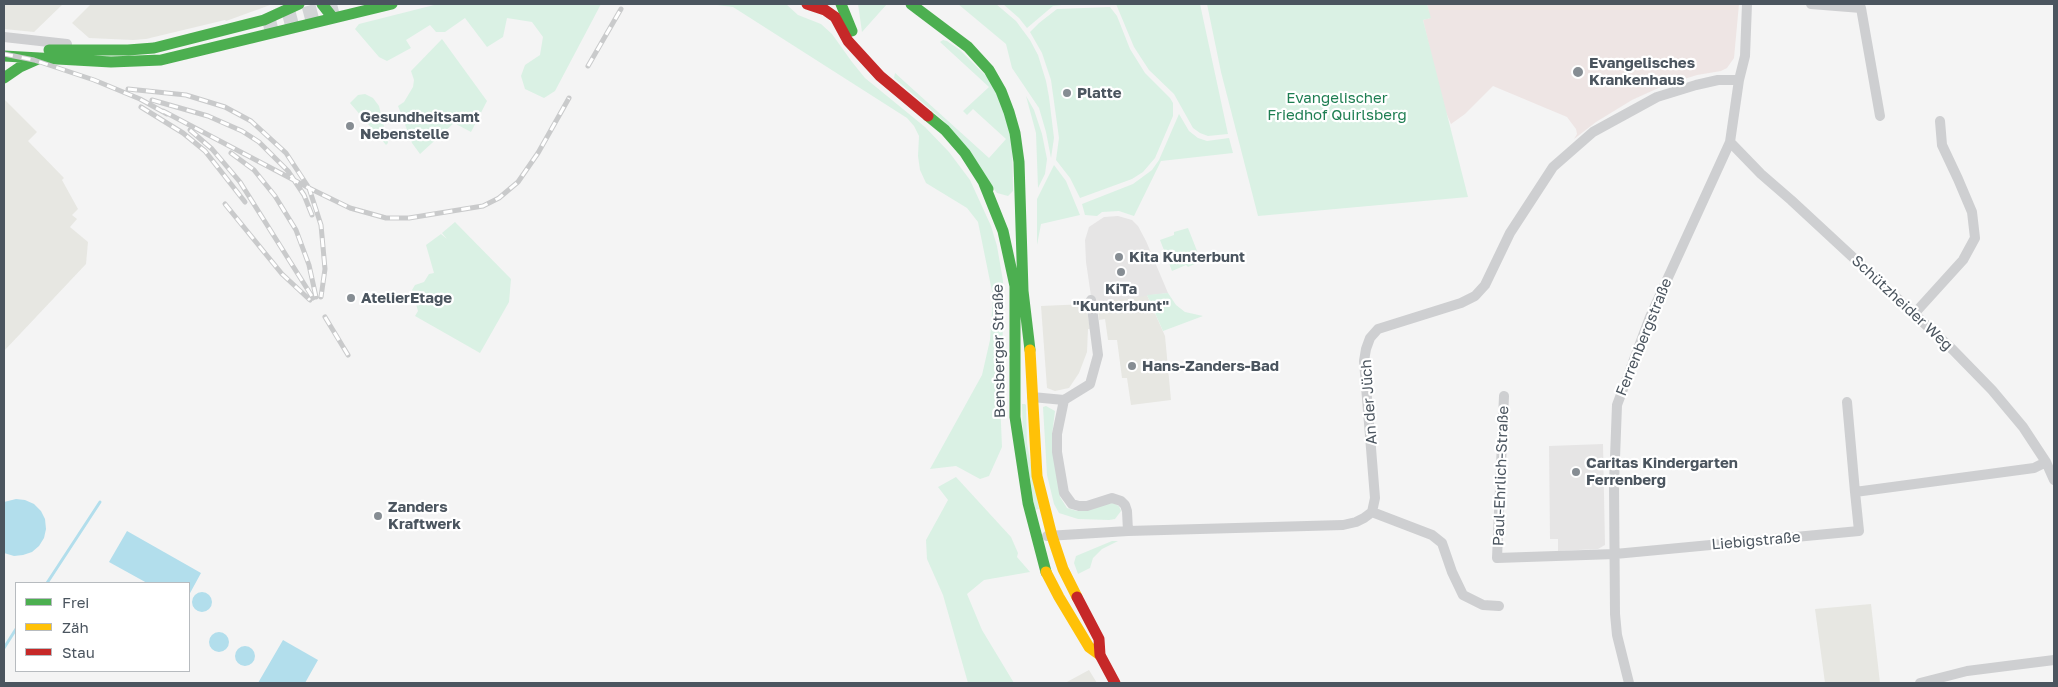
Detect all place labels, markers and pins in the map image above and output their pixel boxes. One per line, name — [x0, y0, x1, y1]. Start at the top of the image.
place label: Evangelisches Krankenhaus — [1589, 54, 1695, 89]
marker: Evangelisches Krankenhaus — [1571, 65, 1585, 79]
place label: Platte — [1077, 84, 1121, 102]
marker: Platte — [1061, 87, 1073, 99]
place label: Gesundheitsamt Nebenstelle — [360, 108, 480, 143]
marker: Gesundheitsamt Nebenstelle — [344, 120, 356, 132]
place label: Kita Kunterbunt — [1129, 248, 1245, 266]
marker: Kita Kunterbunt — [1113, 251, 1125, 263]
marker: KiTa "Kunterbunt" — [1115, 266, 1127, 278]
place label: KiTa "Kunterbunt" — [1073, 280, 1169, 315]
place label: AtelierEtage — [361, 289, 452, 307]
marker: AtelierEtage — [345, 292, 357, 304]
place label: Hans-Zanders-Bad — [1142, 357, 1279, 375]
marker: Hans-Zanders-Bad — [1126, 360, 1138, 372]
place label: Caritas Kindergarten Ferrenberg — [1586, 454, 1738, 489]
marker: Caritas Kindergarten Ferrenberg — [1570, 466, 1582, 478]
place label: Zanders Kraftwerk — [388, 498, 461, 533]
marker: Zanders Kraftwerk — [372, 510, 384, 522]

